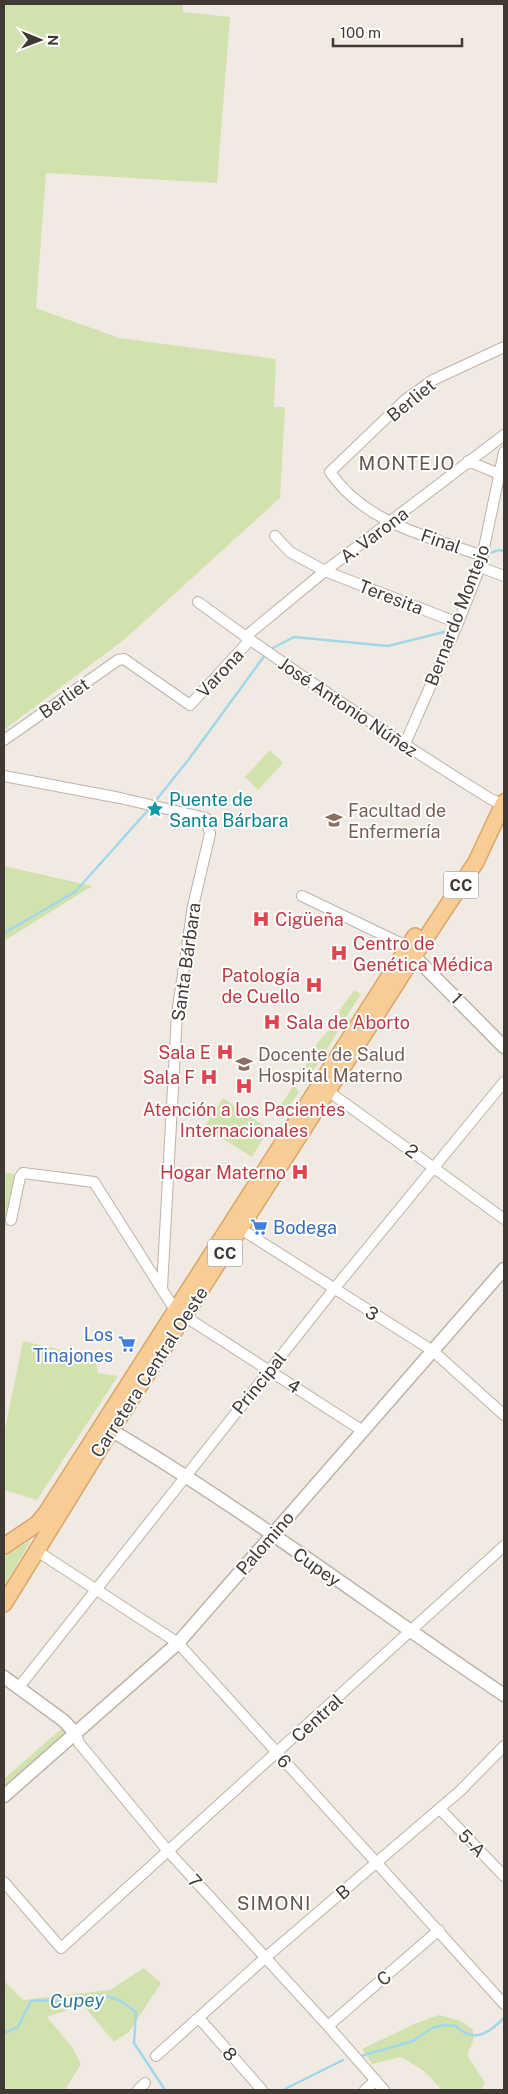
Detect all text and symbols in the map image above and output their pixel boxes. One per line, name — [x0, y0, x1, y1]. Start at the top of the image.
north arrow — [15, 15, 65, 65]
scale bar — [333, 15, 462, 47]
text: 100 m — [340, 24, 381, 41]
text: N — [45, 35, 61, 46]
street label: Berliet — [383, 374, 439, 426]
district label: MONTEJO — [359, 452, 455, 474]
street label: A. Varona — [336, 503, 412, 567]
street label: Final — [418, 524, 464, 558]
street label: Bernardo Montejo — [420, 541, 494, 689]
street label: Teresita — [356, 575, 426, 619]
street label: Varona — [192, 644, 248, 702]
street label: José Antonio Núñez — [275, 653, 421, 761]
street label: Berliet — [35, 673, 93, 723]
place label: Puente de Santa Bárbara — [169, 789, 289, 831]
place icon: Puente de Santa Bárbara — [145, 799, 165, 819]
place label: Facultad de Enfermería — [348, 800, 446, 842]
school or university icon: Facultad de Enfermería — [324, 810, 344, 830]
road number: CC — [444, 872, 478, 898]
street label: Santa Bárbara — [167, 901, 205, 1023]
hospital icon: Cigüeña — [251, 909, 271, 929]
place label: Cigüeña — [275, 909, 344, 930]
place label: Centro de Genética Médica — [353, 933, 493, 975]
hospital icon: Centro de Genética Médica — [329, 943, 349, 963]
place label: Patología de Cuello — [221, 965, 300, 1007]
hospital icon: Patología de Cuello — [304, 975, 324, 995]
street label: 1 — [447, 988, 467, 1008]
hospital icon: Sala de Aborto — [262, 1012, 282, 1032]
place label: Sala de Aborto — [286, 1012, 410, 1033]
place label: Sala E — [158, 1042, 211, 1063]
hospital icon: Sala E — [215, 1042, 235, 1062]
place label: Docente de Salud Hospital Materno — [258, 1044, 405, 1086]
school or university icon: Docente de Salud Hospital Materno — [234, 1054, 254, 1074]
place label: Sala F — [143, 1067, 195, 1088]
hospital icon: Sala F — [199, 1067, 219, 1087]
hospital icon: Atención a los Pacientes Internacionales — [234, 1076, 254, 1096]
place label: Atención a los Pacientes Internacionales — [143, 1099, 345, 1141]
street label: 2 — [401, 1139, 423, 1163]
place label: Hogar Materno — [160, 1162, 286, 1183]
hospital icon: Hogar Materno — [290, 1162, 310, 1182]
supermarket icon: Bodega — [249, 1217, 269, 1237]
place label: Bodega — [273, 1217, 337, 1238]
road number: CC — [208, 1240, 242, 1266]
street label: Carretera Central Oeste — [86, 1283, 212, 1461]
street label: 3 — [362, 1301, 382, 1325]
place label: Los Tinajones — [33, 1324, 113, 1366]
supermarket icon: Los Tinajones — [117, 1334, 137, 1354]
street label: Principal — [228, 1348, 290, 1418]
street label: 4 — [284, 1374, 304, 1398]
street label: Palomino — [232, 1507, 298, 1579]
street label: Cupey — [289, 1543, 345, 1591]
street label: Central — [287, 1690, 347, 1746]
street label: 6 — [272, 1750, 296, 1772]
street label: 5-A — [454, 1825, 490, 1862]
street label: 7 — [184, 1870, 206, 1892]
street label: B — [332, 1880, 354, 1904]
district label: SIMONI — [237, 1892, 311, 1914]
street label: C — [372, 1966, 396, 1990]
water label: Cupey — [49, 1988, 105, 2012]
street label: 8 — [218, 2043, 242, 2065]

